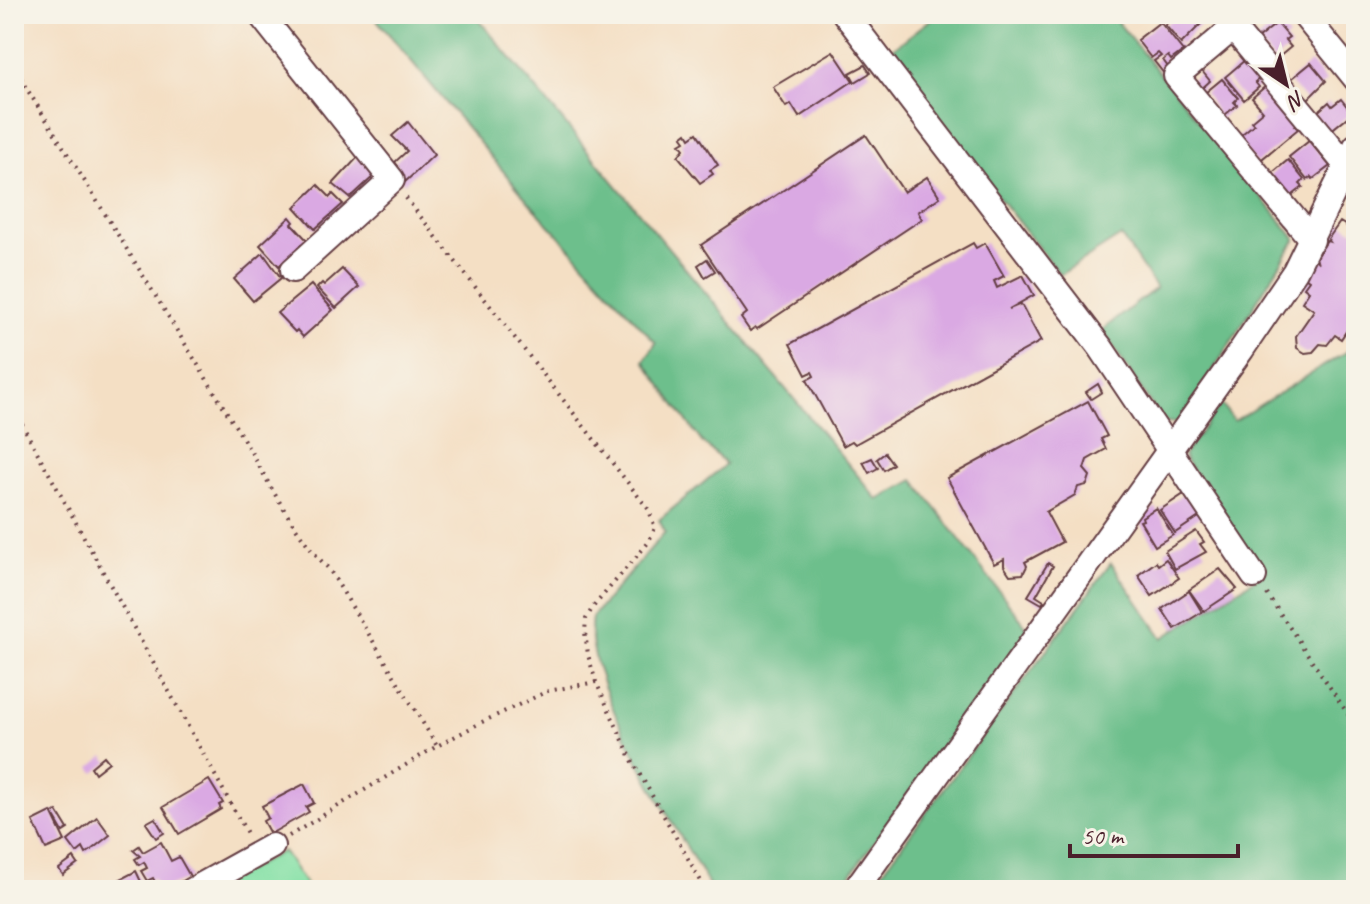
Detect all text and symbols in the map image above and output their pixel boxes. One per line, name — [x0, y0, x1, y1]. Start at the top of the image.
north arrow — [1246, 44, 1326, 124]
text: N — [1281, 84, 1311, 117]
scale bar — [1070, 808, 1238, 858]
text: 50 m — [1082, 821, 1125, 851]

